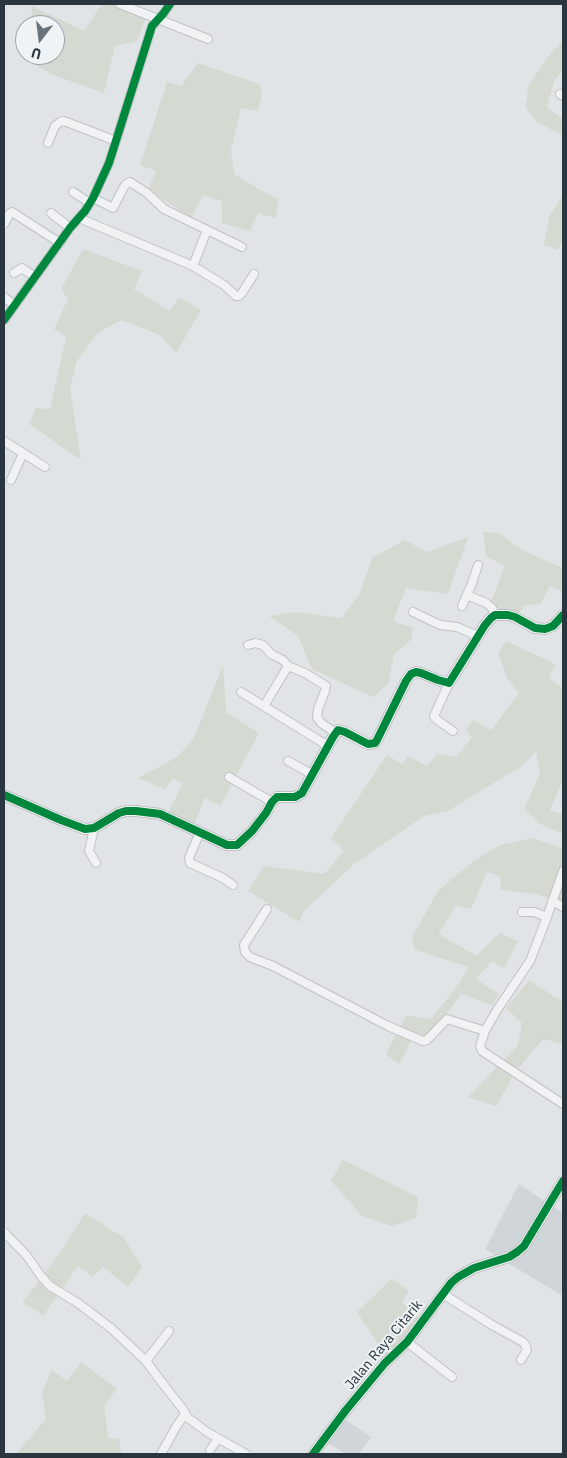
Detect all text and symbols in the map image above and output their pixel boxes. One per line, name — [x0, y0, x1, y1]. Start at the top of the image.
north arrow — [15, 15, 65, 65]
text: U — [29, 44, 43, 63]
street label: Jalan Raya Citarik — [342, 1297, 426, 1393]

